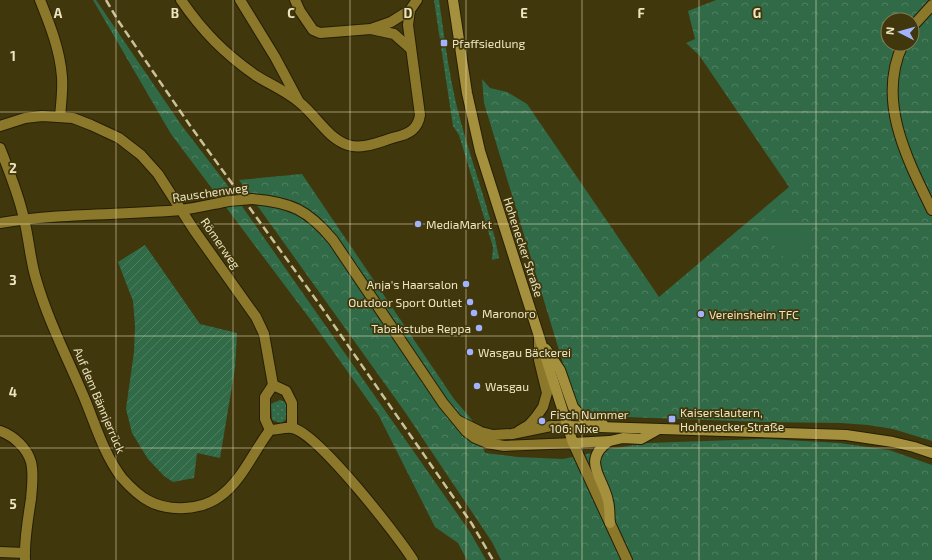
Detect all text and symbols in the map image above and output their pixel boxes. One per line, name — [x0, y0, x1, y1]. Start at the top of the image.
text: A — [54, 5, 63, 21]
text: B — [171, 5, 179, 21]
text: C — [287, 5, 295, 21]
text: D — [404, 5, 413, 21]
text: E — [520, 5, 528, 21]
text: F — [637, 5, 645, 21]
text: G — [753, 5, 761, 21]
north arrow — [880, 12, 920, 52]
text: N — [883, 26, 896, 36]
place label: Pfaffsiedlung — [452, 36, 526, 50]
marker: Pfaffsiedlung — [439, 38, 449, 48]
text: 1 — [10, 48, 16, 64]
text: 2 — [9, 160, 17, 176]
street label: Rauschenweg — [171, 180, 249, 204]
street label: Hohenecker Straße — [501, 195, 547, 299]
street label: Römerweg — [198, 215, 244, 271]
place label: MediaMarkt — [426, 217, 492, 231]
marker: MediaMarkt — [413, 219, 423, 229]
text: 3 — [9, 272, 17, 288]
place label: Anja's Haarsalon — [367, 277, 458, 292]
marker: Anja's Haarsalon — [461, 279, 471, 289]
place label: Outdoor Sport Outlet — [348, 295, 462, 309]
marker: Outdoor Sport Outlet — [465, 297, 475, 307]
place label: Maronoro — [482, 306, 536, 320]
place label: Vereinsheim TFC — [709, 307, 799, 321]
marker: Maronoro — [469, 308, 479, 318]
marker: Vereinsheim TFC — [696, 309, 706, 319]
place label: Tabakstube Reppa — [371, 321, 471, 335]
marker: Tabakstube Reppa — [474, 323, 484, 333]
street label: Auf dem Bännjerrück — [70, 345, 129, 455]
place label: Wasgau Bäckerei — [478, 345, 571, 359]
marker: Wasgau Bäckerei — [465, 347, 475, 357]
place label: Wasgau — [485, 379, 529, 393]
marker: Wasgau — [472, 381, 482, 391]
text: 4 — [9, 384, 17, 400]
place label: Kaiserslautern, Hohenecker Straße — [680, 405, 784, 433]
place label: Fisch Nummer 106: Nixe — [550, 407, 629, 435]
marker: Kaiserslautern, Hohenecker Straße — [667, 414, 677, 424]
marker: Fisch Nummer 106: Nixe — [537, 416, 547, 426]
text: 5 — [9, 496, 17, 512]

